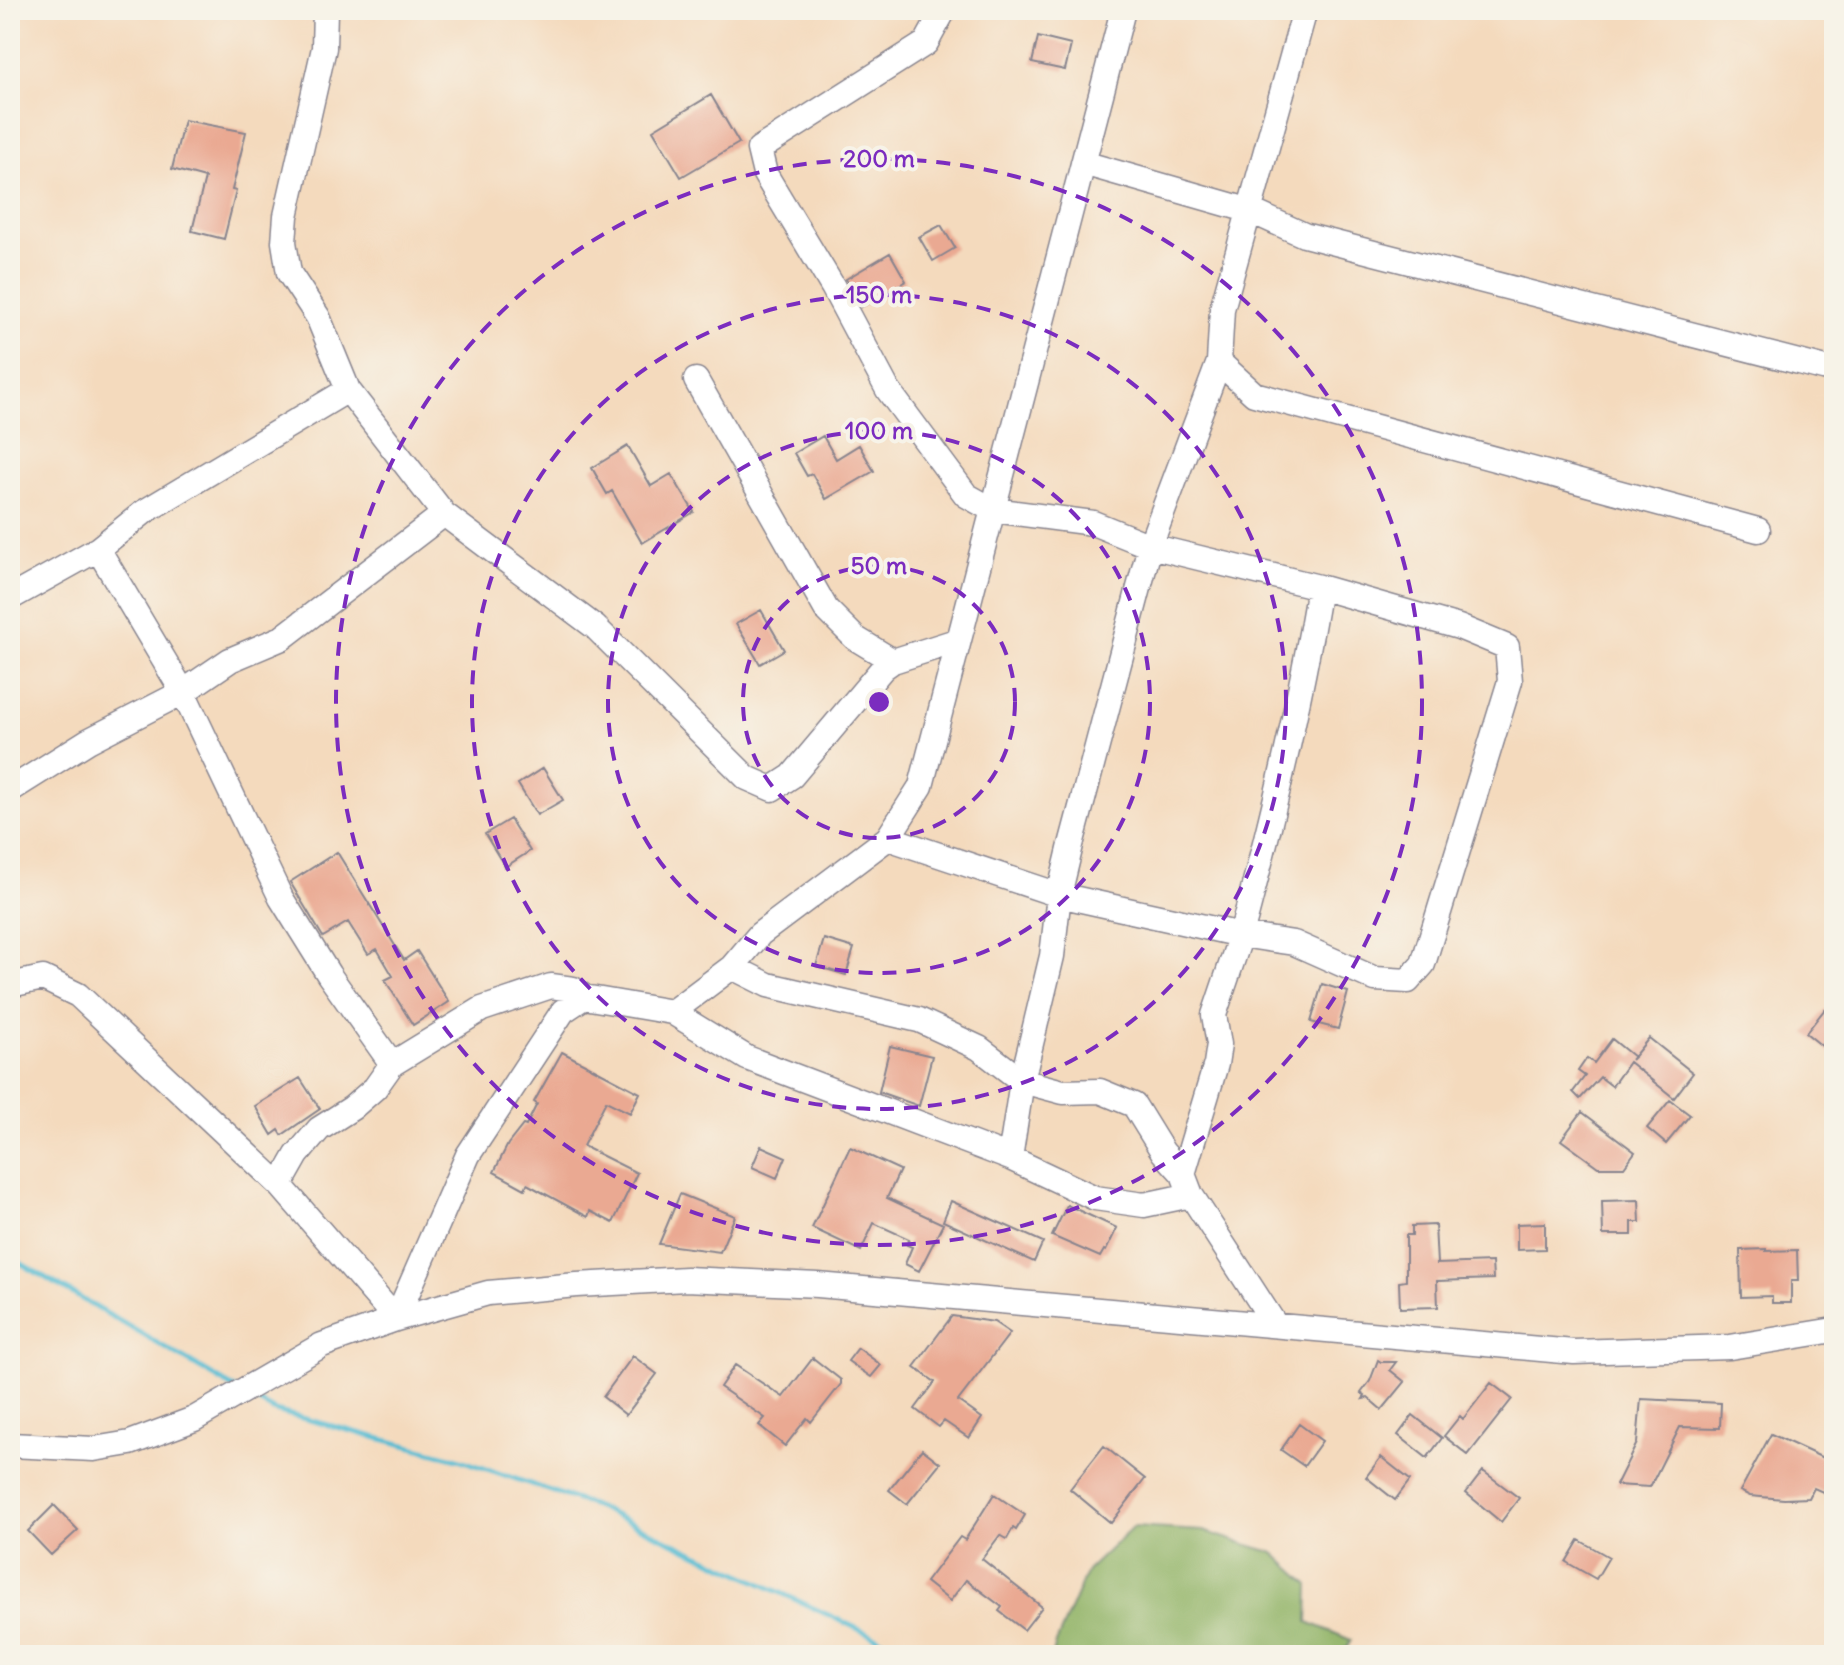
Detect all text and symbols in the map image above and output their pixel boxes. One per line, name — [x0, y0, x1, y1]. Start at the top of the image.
text: 200 m — [843, 143, 915, 173]
text: 150 m — [846, 279, 912, 309]
text: 100 m — [845, 415, 913, 445]
text: 50 m — [851, 550, 907, 580]
centre of rings — [865, 688, 893, 716]

